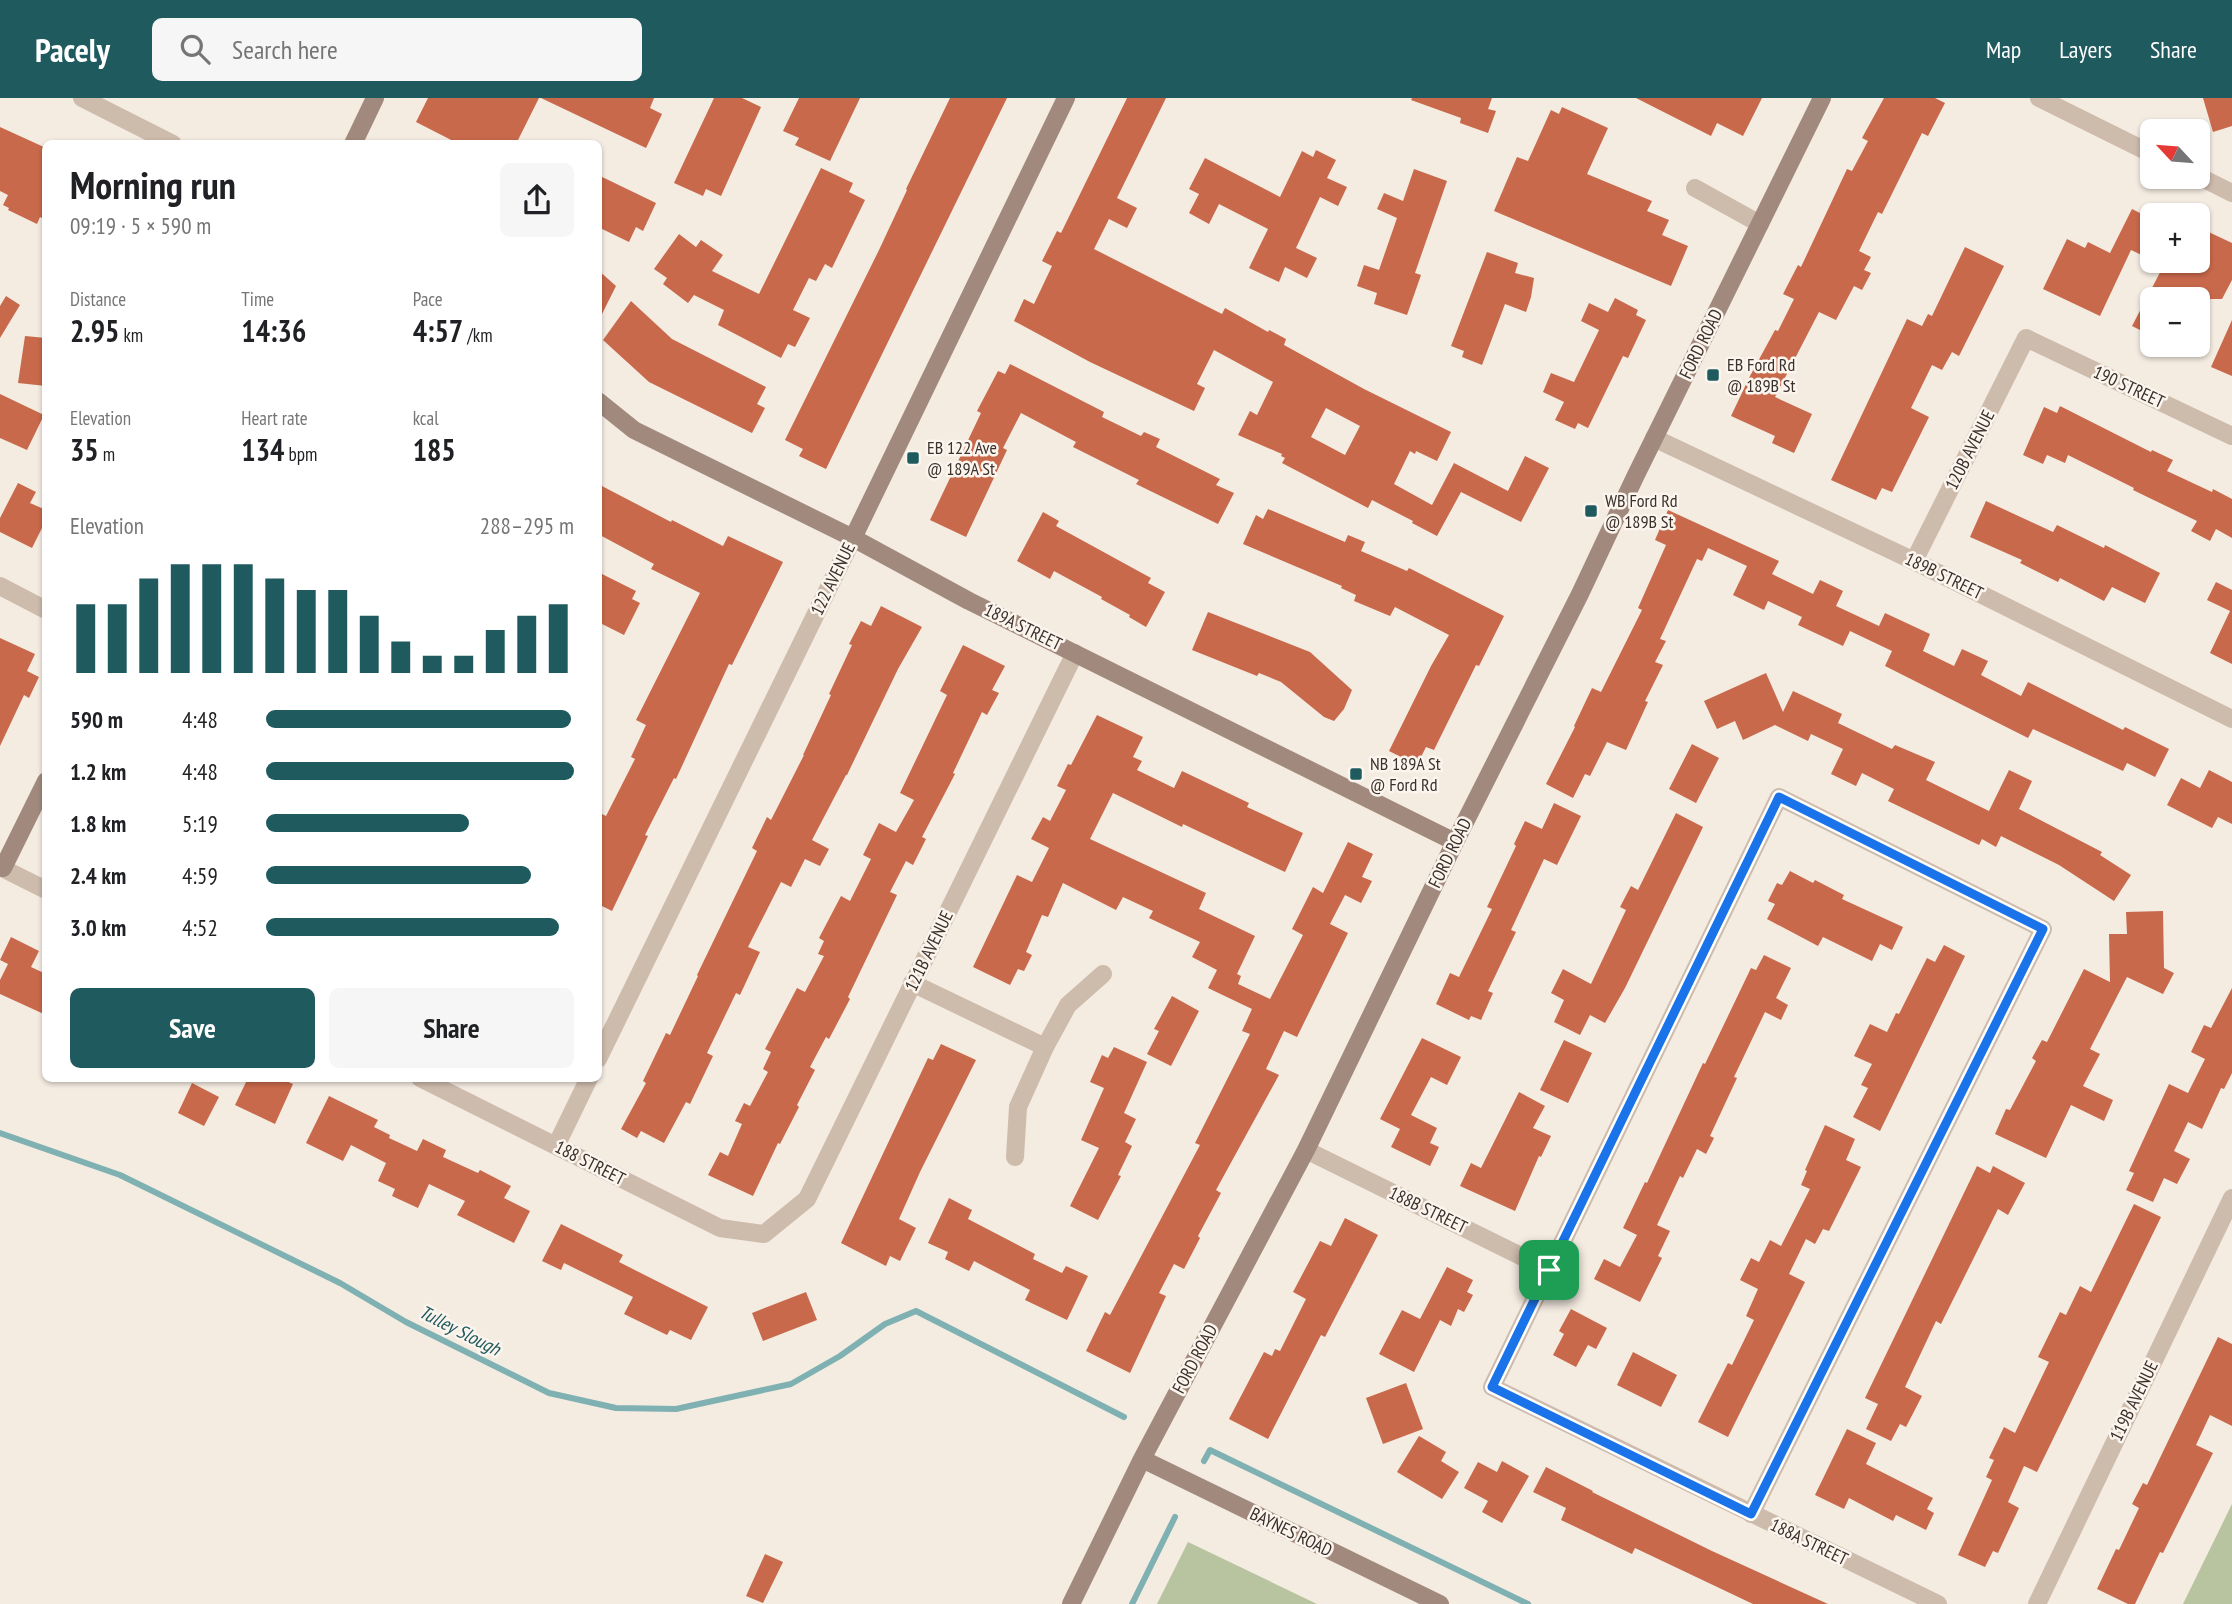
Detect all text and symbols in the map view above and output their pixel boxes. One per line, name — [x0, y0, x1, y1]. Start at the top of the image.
search box — [152, 18, 642, 81]
text: Pacely — [35, 28, 110, 71]
icon: search — [176, 30, 214, 68]
text: Search here — [232, 33, 338, 66]
text: Map — [1986, 34, 2021, 65]
text: Layers — [2059, 34, 2112, 65]
text: Share — [2150, 34, 2197, 65]
north arrow — [2140, 119, 2210, 189]
map controls — [2140, 119, 2210, 357]
text: Morning run — [70, 160, 236, 209]
button: share — [500, 163, 574, 237]
button: + — [2140, 203, 2210, 273]
text: 09:19 · 5 × 590 m — [70, 211, 211, 240]
text: Distance — [70, 287, 126, 311]
text: Time — [241, 287, 274, 311]
text: Pace — [413, 287, 443, 311]
button: − — [2140, 287, 2210, 357]
street label: FORD ROAD — [1674, 305, 1727, 382]
text: 2.95 — [70, 311, 119, 350]
text: 14:36 — [241, 311, 306, 350]
text: 4:57 — [413, 311, 463, 350]
text: km — [119, 323, 143, 347]
text: /km — [463, 323, 493, 347]
place label: EB Ford Rd @ 189B St — [1727, 353, 1796, 397]
street label: 190 STREET — [2090, 360, 2169, 413]
marker: EB Ford Rd @ 189B St — [1705, 367, 1721, 383]
text: Elevation — [70, 406, 131, 430]
text: Heart rate — [241, 406, 308, 430]
text: kcal — [413, 406, 439, 430]
street label: 120B AVENUE — [1940, 406, 1999, 494]
text: 35 — [70, 430, 99, 469]
text: 134 — [241, 430, 284, 469]
text: 185 — [413, 430, 456, 469]
place label: EB 122 Ave @ 189A St — [927, 436, 997, 480]
text: m — [99, 442, 115, 466]
text: bpm — [284, 442, 317, 466]
marker: EB 122 Ave @ 189A St — [905, 450, 921, 466]
place label: WB Ford Rd @ 189B St — [1605, 489, 1678, 533]
marker: WB Ford Rd @ 189B St — [1583, 503, 1599, 519]
text: Elevation — [70, 511, 144, 540]
text: 288–295 m — [480, 511, 574, 540]
street label: 122 AVENUE — [805, 539, 860, 619]
street label: 189B STREET — [1901, 547, 1987, 604]
street label: 189A STREET — [980, 598, 1066, 655]
text: 590 m — [70, 705, 123, 734]
text: 4:48 — [182, 705, 218, 734]
place label: NB 189A St @ Ford Rd — [1370, 752, 1441, 796]
text: 1.2 km — [70, 757, 126, 786]
text: 4:48 — [182, 757, 218, 786]
marker: NB 189A St @ Ford Rd — [1348, 766, 1364, 782]
text: 1.8 km — [70, 809, 126, 838]
text: 5:19 — [182, 809, 218, 838]
street label: FORD ROAD — [1423, 814, 1476, 891]
text: 2.4 km — [70, 861, 126, 890]
text: 4:59 — [182, 861, 218, 890]
street label: 121B AVENUE — [899, 907, 958, 995]
text: 3.0 km — [70, 913, 126, 942]
text: 4:52 — [182, 913, 218, 942]
button: Save — [70, 988, 315, 1068]
button: Share — [329, 988, 574, 1068]
street label: 188 STREET — [551, 1135, 629, 1190]
street label: 188B STREET — [1385, 1181, 1471, 1238]
pin — [1519, 1240, 1579, 1300]
icon: arrive — [1530, 1251, 1568, 1289]
water label: Tulley Slough — [415, 1299, 506, 1361]
street label: FORD ROAD — [1167, 1320, 1222, 1397]
street label: 119B AVENUE — [2104, 1357, 2163, 1445]
street label: BAYNES ROAD — [1246, 1502, 1336, 1561]
street label: 188A STREET — [1766, 1513, 1852, 1570]

